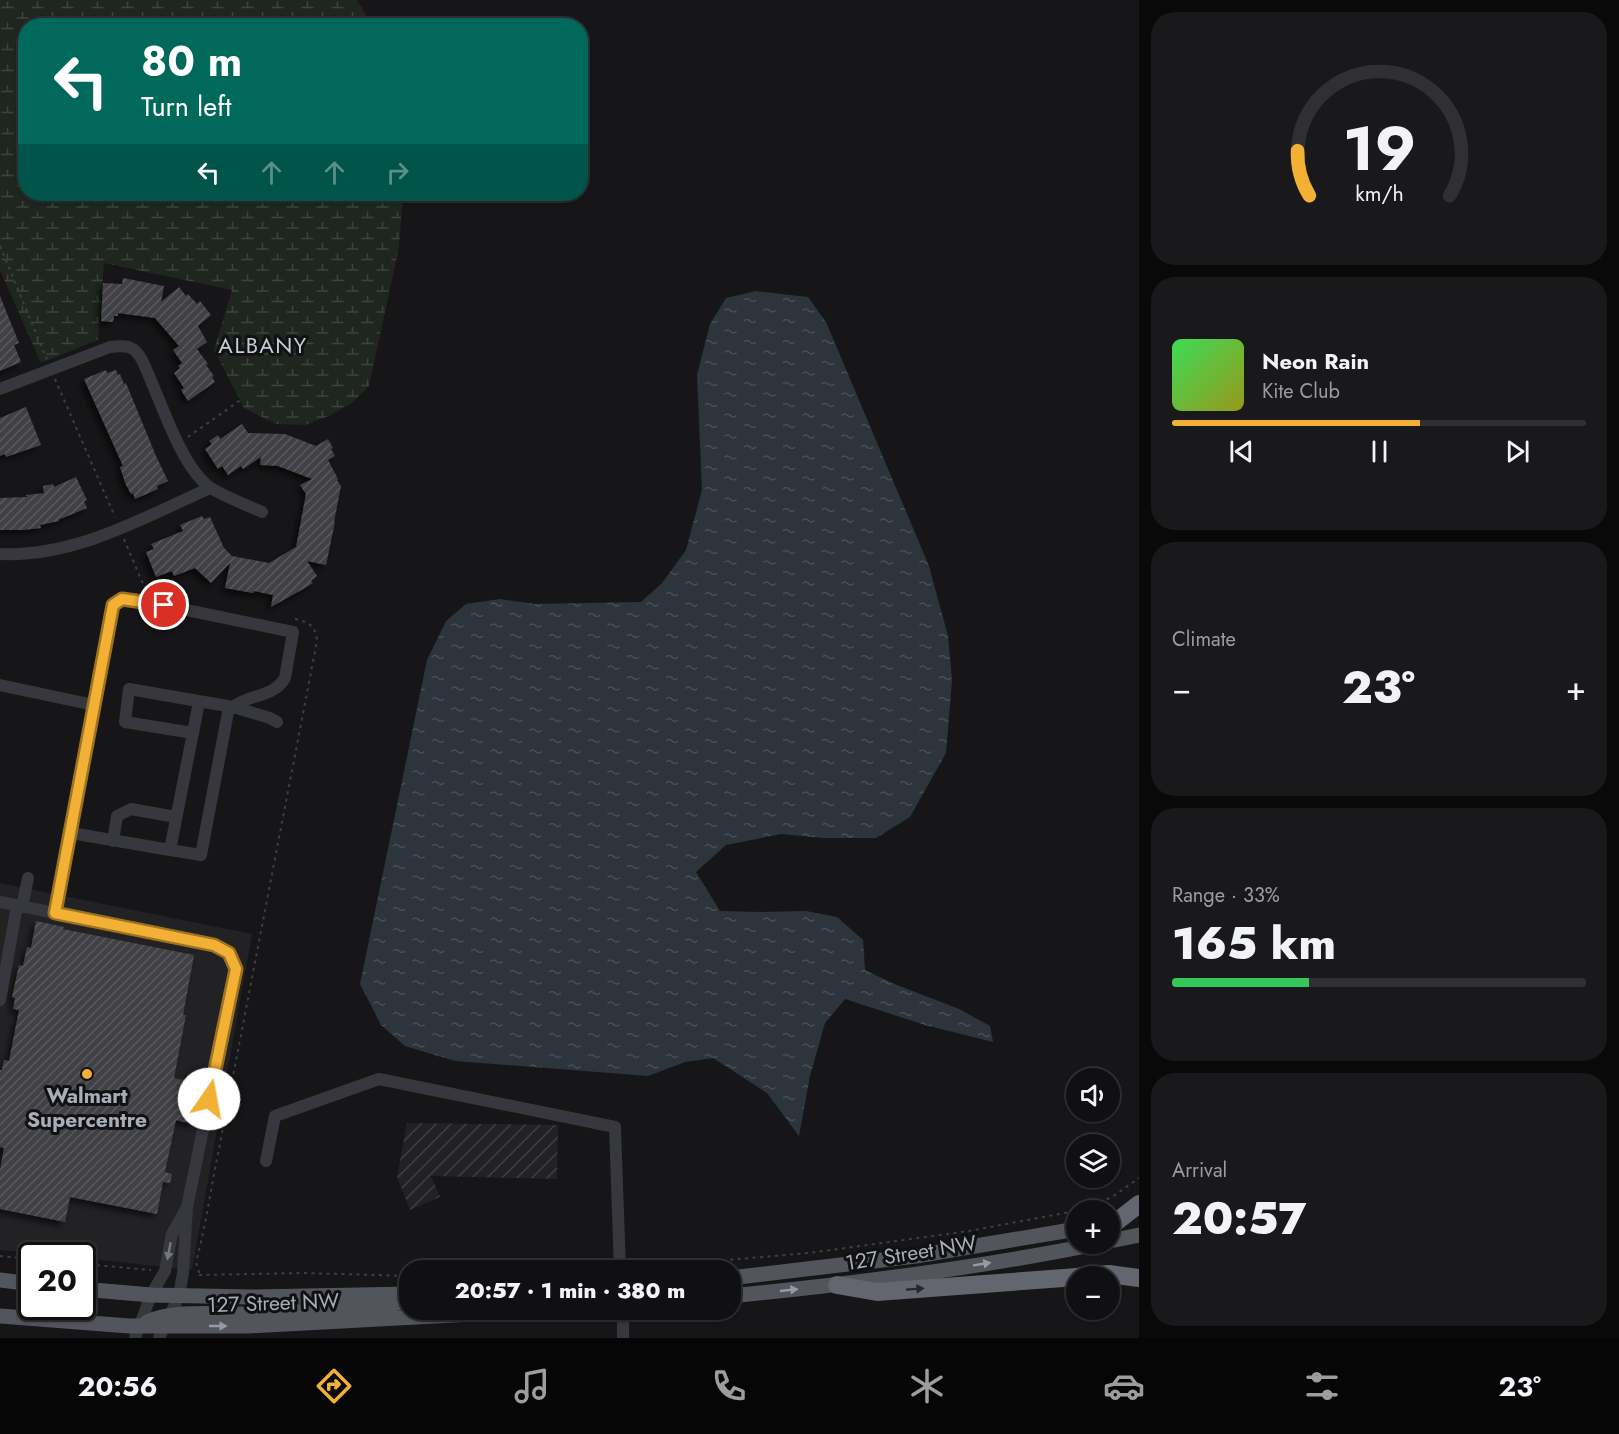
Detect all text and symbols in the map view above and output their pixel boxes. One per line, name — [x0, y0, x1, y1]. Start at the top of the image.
text: 80 m — [141, 31, 242, 92]
icon: left — [42, 42, 120, 120]
text: Turn left — [141, 87, 231, 126]
text: 19 — [1342, 103, 1416, 193]
icon: left — [192, 156, 225, 189]
icon: ahead — [255, 156, 288, 189]
icon: ahead — [318, 156, 351, 189]
icon: right — [381, 156, 414, 189]
text: km/h — [1355, 178, 1403, 209]
district label: ALBANY — [218, 329, 308, 361]
text: Neon Rain — [1262, 345, 1369, 377]
text: Kite Club — [1262, 377, 1340, 406]
icon: previous — [1225, 435, 1258, 468]
icon: pause — [1363, 435, 1396, 468]
icon: next — [1501, 435, 1534, 468]
pin — [138, 579, 189, 630]
icon: arrive — [147, 588, 180, 621]
text: Climate — [1172, 625, 1236, 654]
text: 23° — [1342, 655, 1415, 720]
text: − — [1172, 665, 1191, 712]
text: + — [1566, 665, 1586, 712]
text: Range · 33% — [1172, 881, 1280, 910]
text: 165 km — [1172, 911, 1336, 976]
marker: Walmart Supercentre — [80, 1067, 94, 1081]
position arrow — [177, 1067, 241, 1131]
map controls — [1066, 1068, 1120, 1320]
button: sound — [1066, 1068, 1120, 1122]
place label: Walmart Supercentre — [27, 1081, 147, 1135]
button: layers — [1066, 1134, 1120, 1188]
text: Arrival — [1172, 1156, 1227, 1185]
text: 20:57 — [1172, 1186, 1306, 1251]
button: + — [1066, 1200, 1120, 1254]
street label: 127 Street NW — [843, 1228, 979, 1278]
speed limit sign: 20 — [18, 1242, 96, 1320]
one-way arrow — [164, 1242, 173, 1261]
one-way arrow — [972, 1259, 991, 1268]
button: − — [1066, 1266, 1120, 1320]
text: 20:57 · 1 min · 380 m — [455, 1274, 685, 1306]
one-way arrow — [906, 1284, 925, 1294]
one-way arrow — [779, 1285, 798, 1295]
street label: 127 Street NW — [206, 1286, 340, 1320]
one-way arrow — [209, 1321, 228, 1331]
icon: directions — [313, 1365, 355, 1407]
icon: music — [511, 1365, 553, 1407]
icon: phone — [708, 1365, 750, 1407]
icon: climate — [906, 1365, 948, 1407]
icon: car — [1103, 1365, 1145, 1407]
icon: filters — [1301, 1365, 1343, 1407]
text: 20:56 — [78, 1367, 158, 1406]
text: 23° — [1499, 1367, 1541, 1406]

